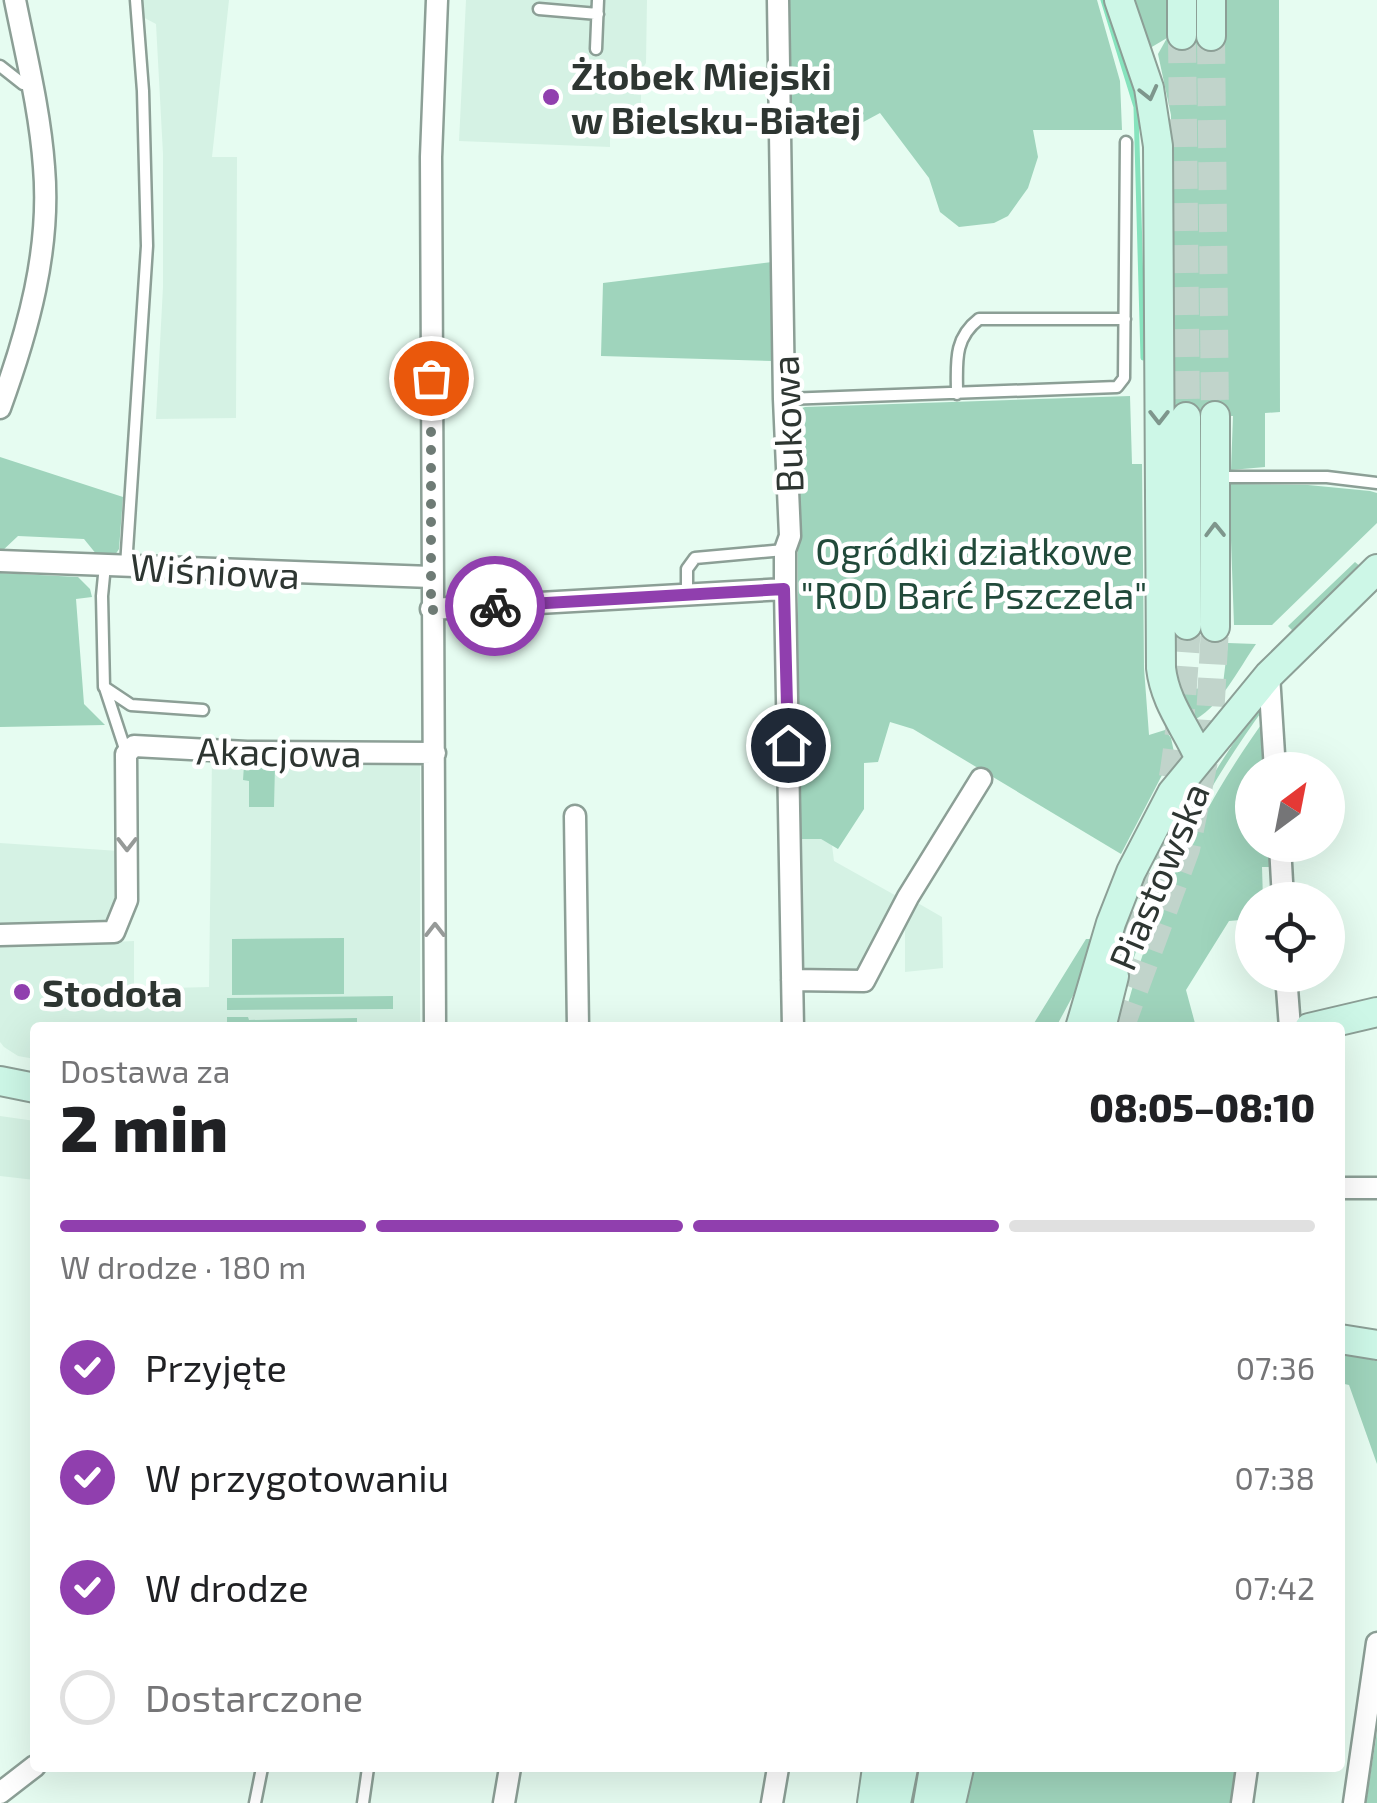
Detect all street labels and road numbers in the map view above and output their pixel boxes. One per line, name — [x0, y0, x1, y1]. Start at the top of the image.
street label: Bukowa — [761, 354, 811, 494]
street label: Wiśniowa — [129, 543, 301, 597]
street label: Akacjowa — [196, 727, 362, 775]
street label: Piastowska — [1098, 776, 1218, 976]

